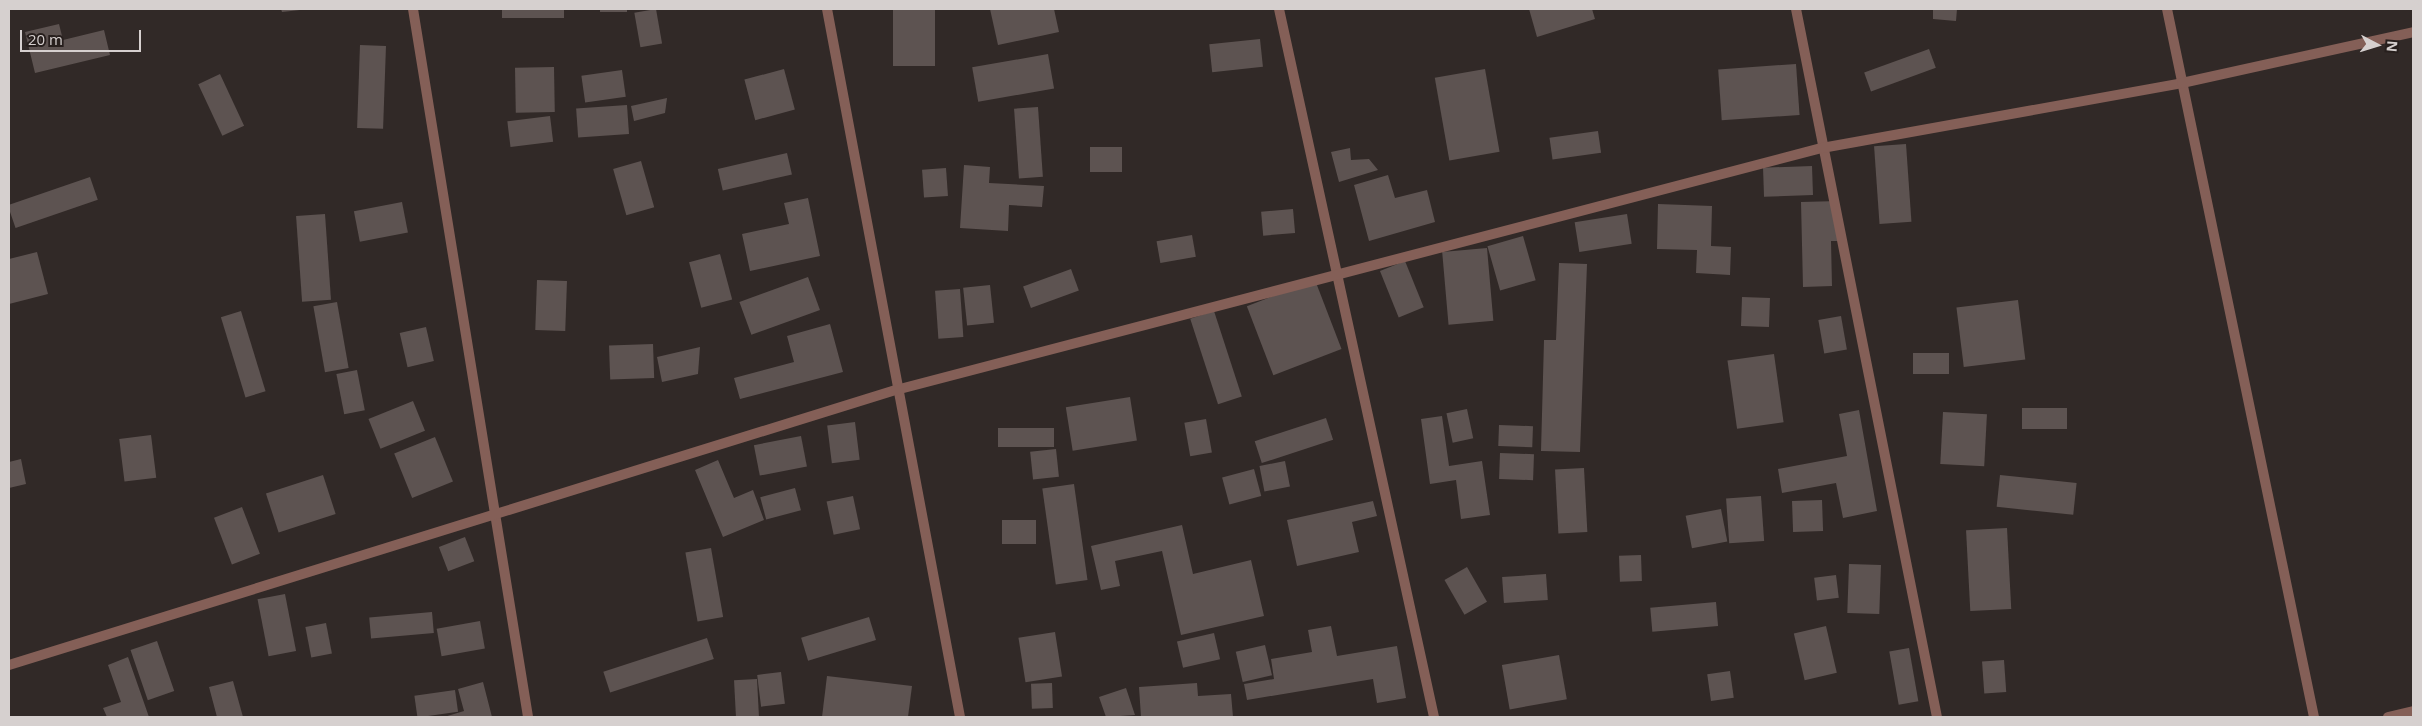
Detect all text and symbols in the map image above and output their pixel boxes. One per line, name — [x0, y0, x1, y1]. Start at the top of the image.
scale bar — [22, 20, 144, 52]
north arrow — [2352, 20, 2402, 70]
text: 20 m — [28, 29, 63, 49]
text: N — [2382, 40, 2402, 53]

